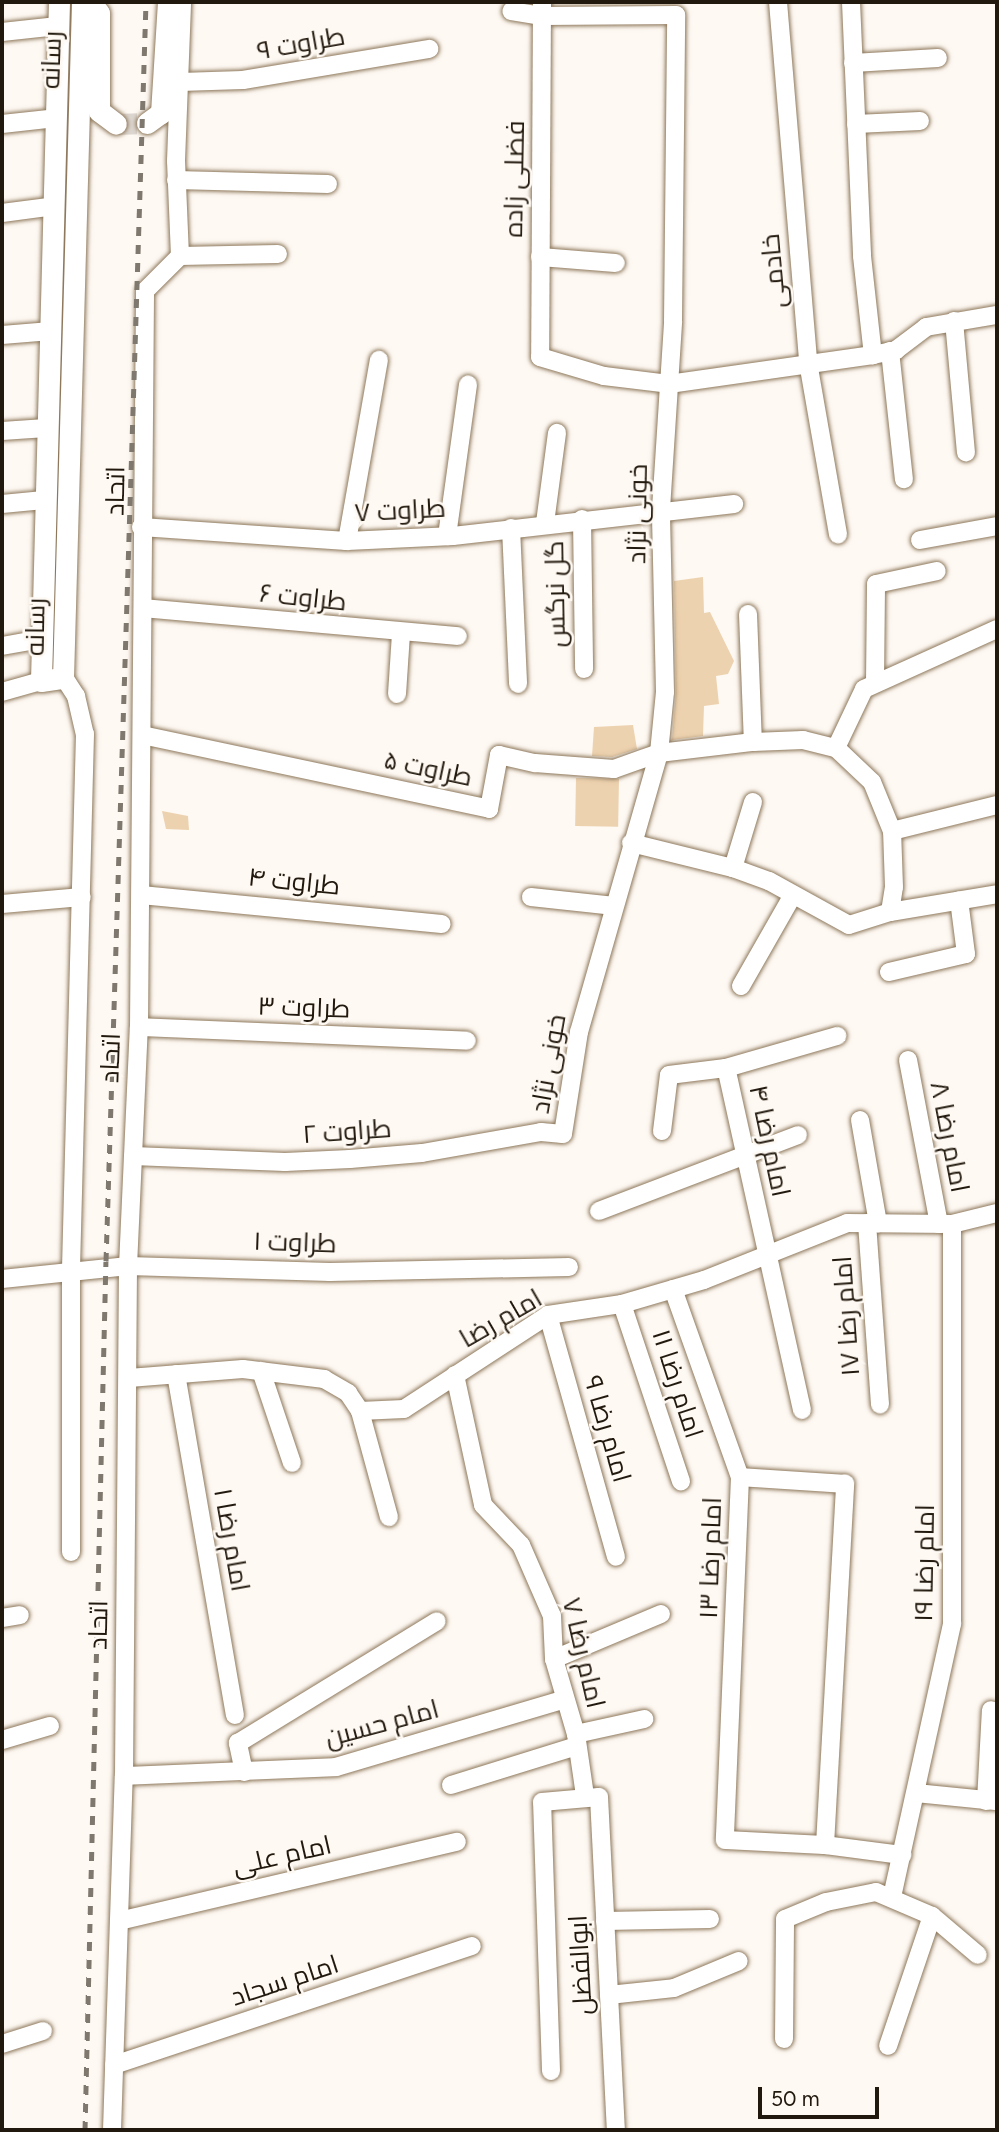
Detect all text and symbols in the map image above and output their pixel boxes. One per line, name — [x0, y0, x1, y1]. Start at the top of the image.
street label: طراوت ۹ — [255, 21, 347, 67]
street label: رسانه — [35, 30, 69, 90]
street label: فضلی زاده — [498, 120, 532, 238]
street label: خادمی — [755, 233, 793, 309]
street label: خونی نژاد — [622, 464, 654, 564]
street label: اتحاد — [100, 466, 132, 516]
street label: طراوت ۷ — [354, 493, 446, 529]
street label: گل نرگس — [539, 540, 573, 648]
street label: طراوت ۶ — [258, 578, 348, 618]
street label: رسانه — [20, 598, 52, 656]
street label: طراوت ۵ — [381, 744, 475, 794]
street label: طراوت ۴ — [246, 862, 342, 902]
street label: طراوت ۳ — [257, 991, 351, 1025]
street label: خونی نژاد — [525, 1012, 573, 1116]
street label: اتحاد — [95, 1033, 127, 1083]
street label: امام رضا ۸ — [923, 1079, 975, 1195]
street label: امام رضا ۴ — [742, 1082, 796, 1200]
street label: طراوت ۲ — [302, 1113, 392, 1151]
street label: طراوت ۱ — [253, 1226, 337, 1260]
street label: امام رضا ۱۷ — [827, 1255, 867, 1377]
street label: امام رضا — [454, 1283, 548, 1355]
street label: امام رضا ۱۱ — [645, 1326, 709, 1442]
street label: امام رضا ۹ — [577, 1372, 637, 1486]
street label: امام رضا ۱ — [207, 1486, 255, 1594]
street label: امام رضا ۱۳ — [693, 1497, 729, 1619]
street label: امام رضا ۱۹ — [908, 1504, 942, 1622]
street label: امام رضا ۷ — [555, 1595, 611, 1711]
street label: اتحاد — [83, 1600, 115, 1650]
street label: امام حسین — [322, 1694, 442, 1754]
street label: امام علی — [230, 1830, 334, 1882]
street label: ابوالفضل — [563, 1914, 599, 2016]
street label: امام سجاد — [227, 1949, 343, 2013]
scale bar — [761, 2072, 882, 2116]
text: 50 m — [771, 2086, 820, 2111]

